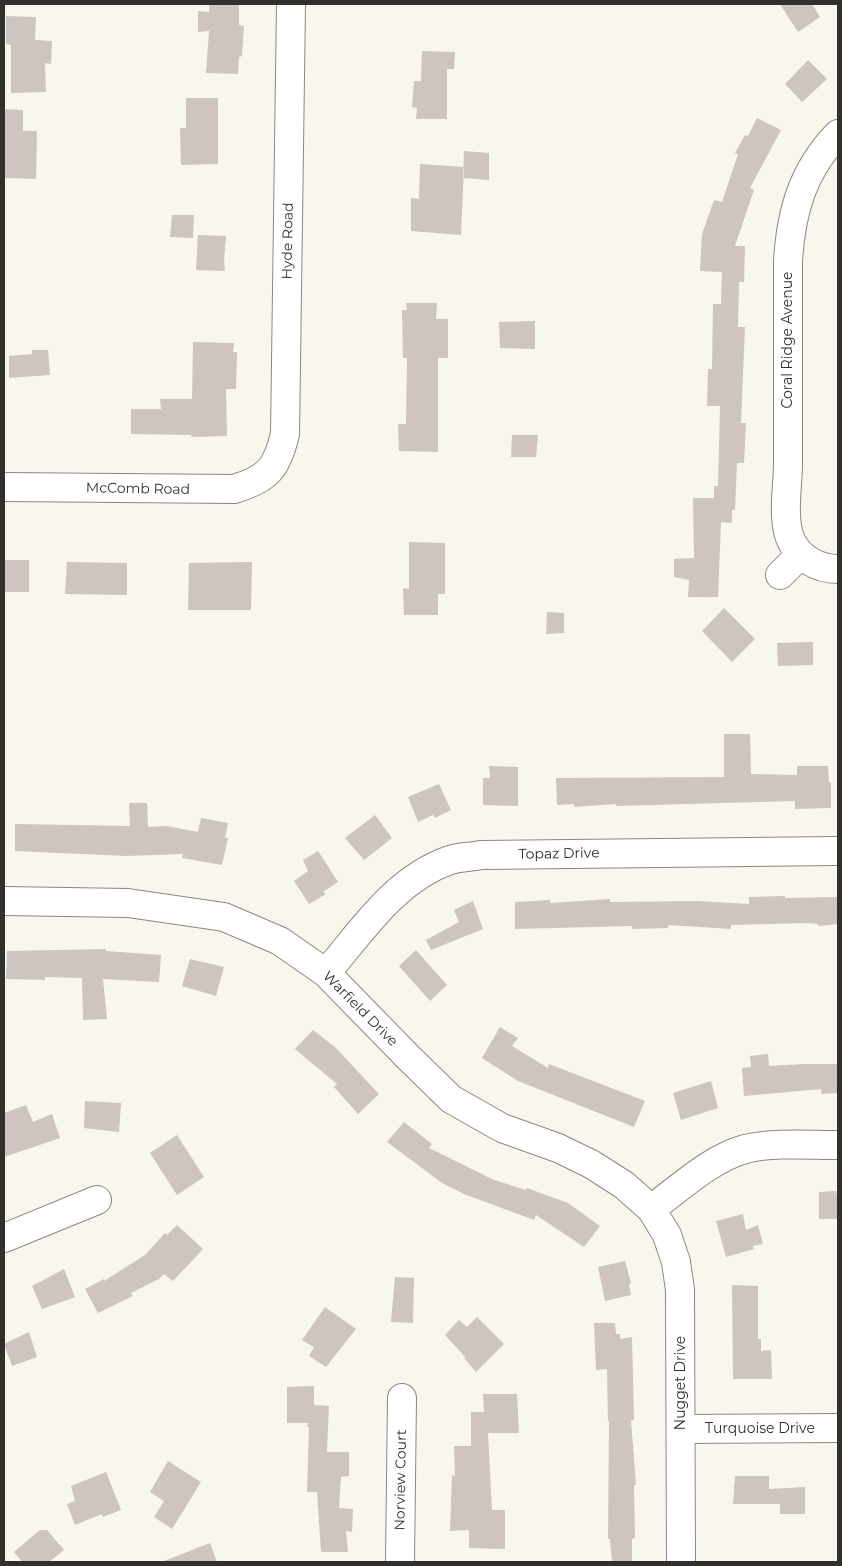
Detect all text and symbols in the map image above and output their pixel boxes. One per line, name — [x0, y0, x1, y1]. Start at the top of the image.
street label: Hyde Road — [279, 202, 297, 280]
street label: Coral Ridge Avenue — [780, 271, 796, 409]
street label: McComb Road — [86, 480, 190, 498]
street label: Topaz Drive — [518, 845, 600, 863]
street label: Warfield Drive — [319, 968, 401, 1050]
street label: Nugget Drive — [673, 1336, 689, 1430]
street label: Turquoise Drive — [705, 1421, 815, 1437]
street label: Norview Court — [392, 1429, 410, 1531]

